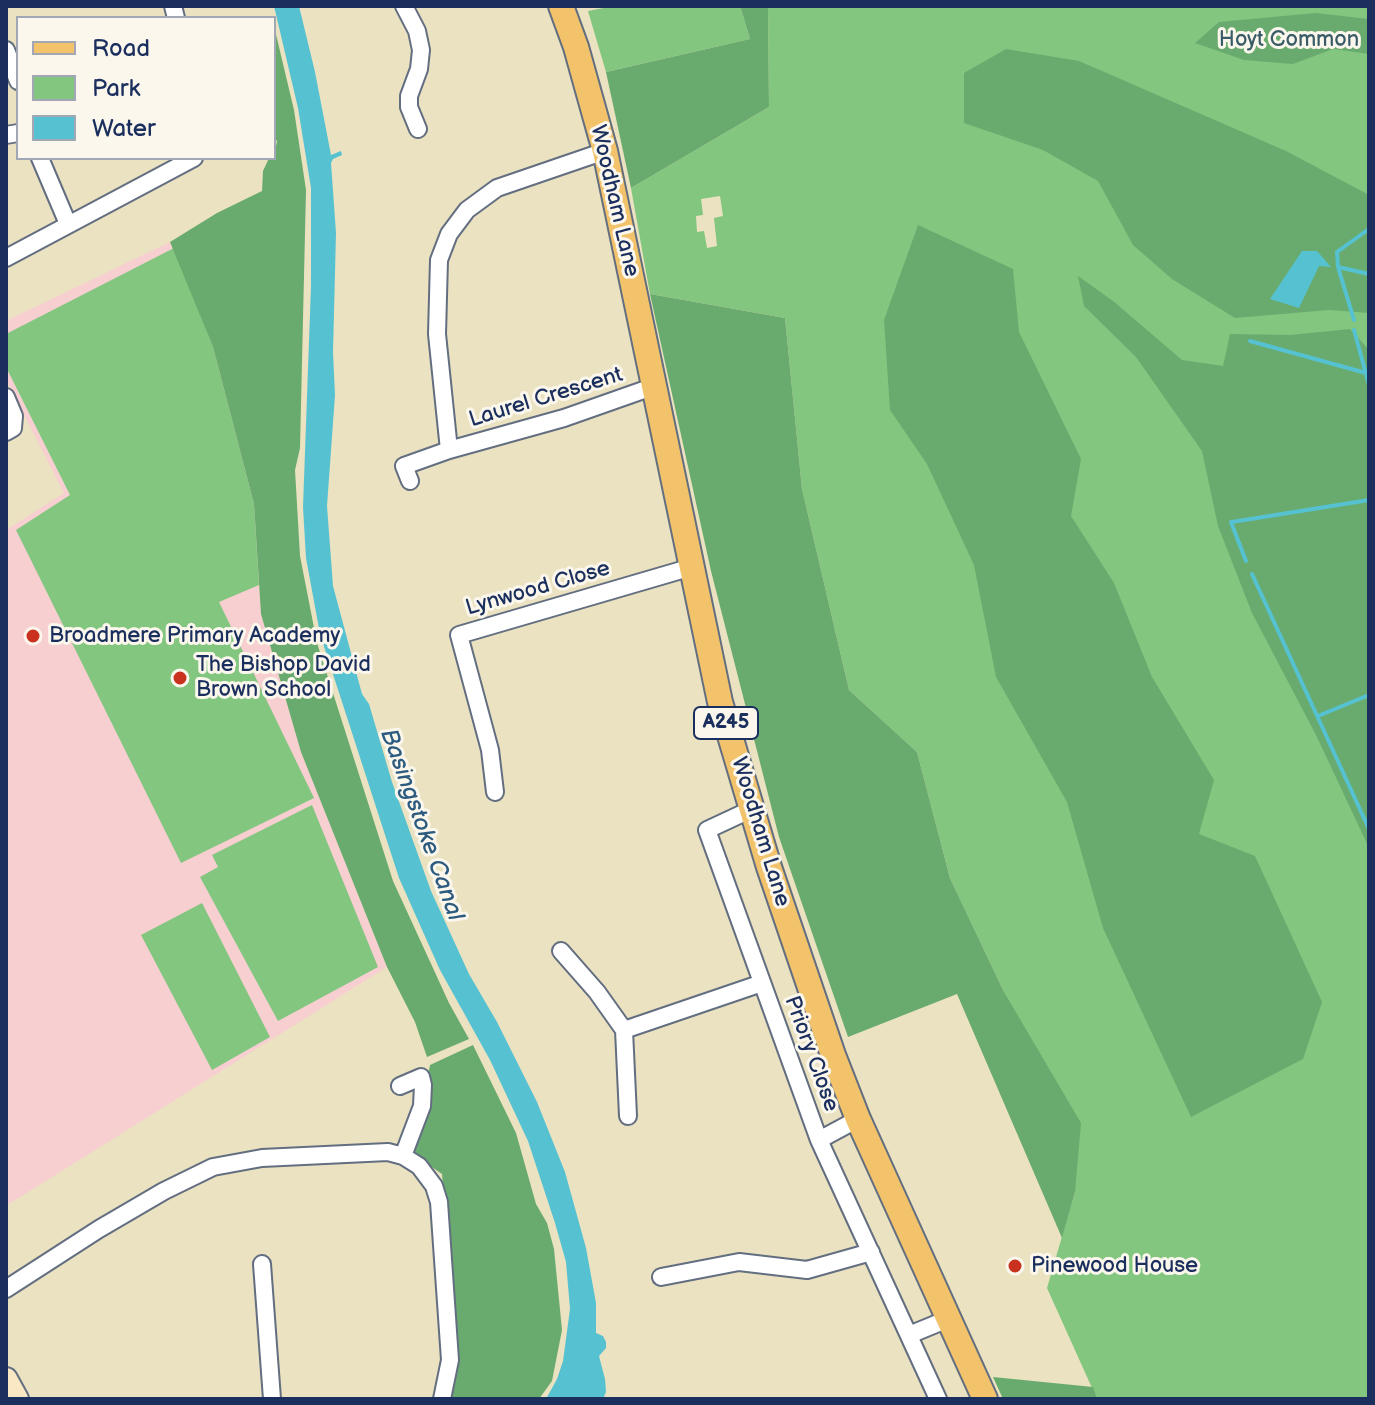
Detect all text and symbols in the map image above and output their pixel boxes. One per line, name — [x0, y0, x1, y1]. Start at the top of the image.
legend — [16, 16, 276, 160]
park label: Hoyt Common — [1219, 27, 1359, 53]
text: Road — [92, 34, 150, 63]
text: Park — [92, 74, 140, 103]
text: Water — [92, 114, 156, 143]
street label: Woodham Lane — [584, 122, 644, 280]
street label: Laurel Crescent — [466, 362, 626, 434]
street label: Lynwood Close — [463, 556, 613, 622]
place label: Broadmere Primary Academy — [49, 623, 340, 649]
marker: Broadmere Primary Academy — [24, 627, 42, 645]
place label: The Bishop David Brown School — [196, 652, 371, 704]
marker: The Bishop David Brown School — [171, 669, 189, 687]
road number: A245 — [694, 707, 758, 739]
water label: Basingstoke Canal — [373, 725, 469, 925]
street label: Woodham Lane — [725, 754, 795, 910]
street label: Priory Close — [778, 993, 844, 1115]
place label: Pinewood House — [1031, 1253, 1198, 1279]
marker: Pinewood House — [1006, 1257, 1024, 1275]

